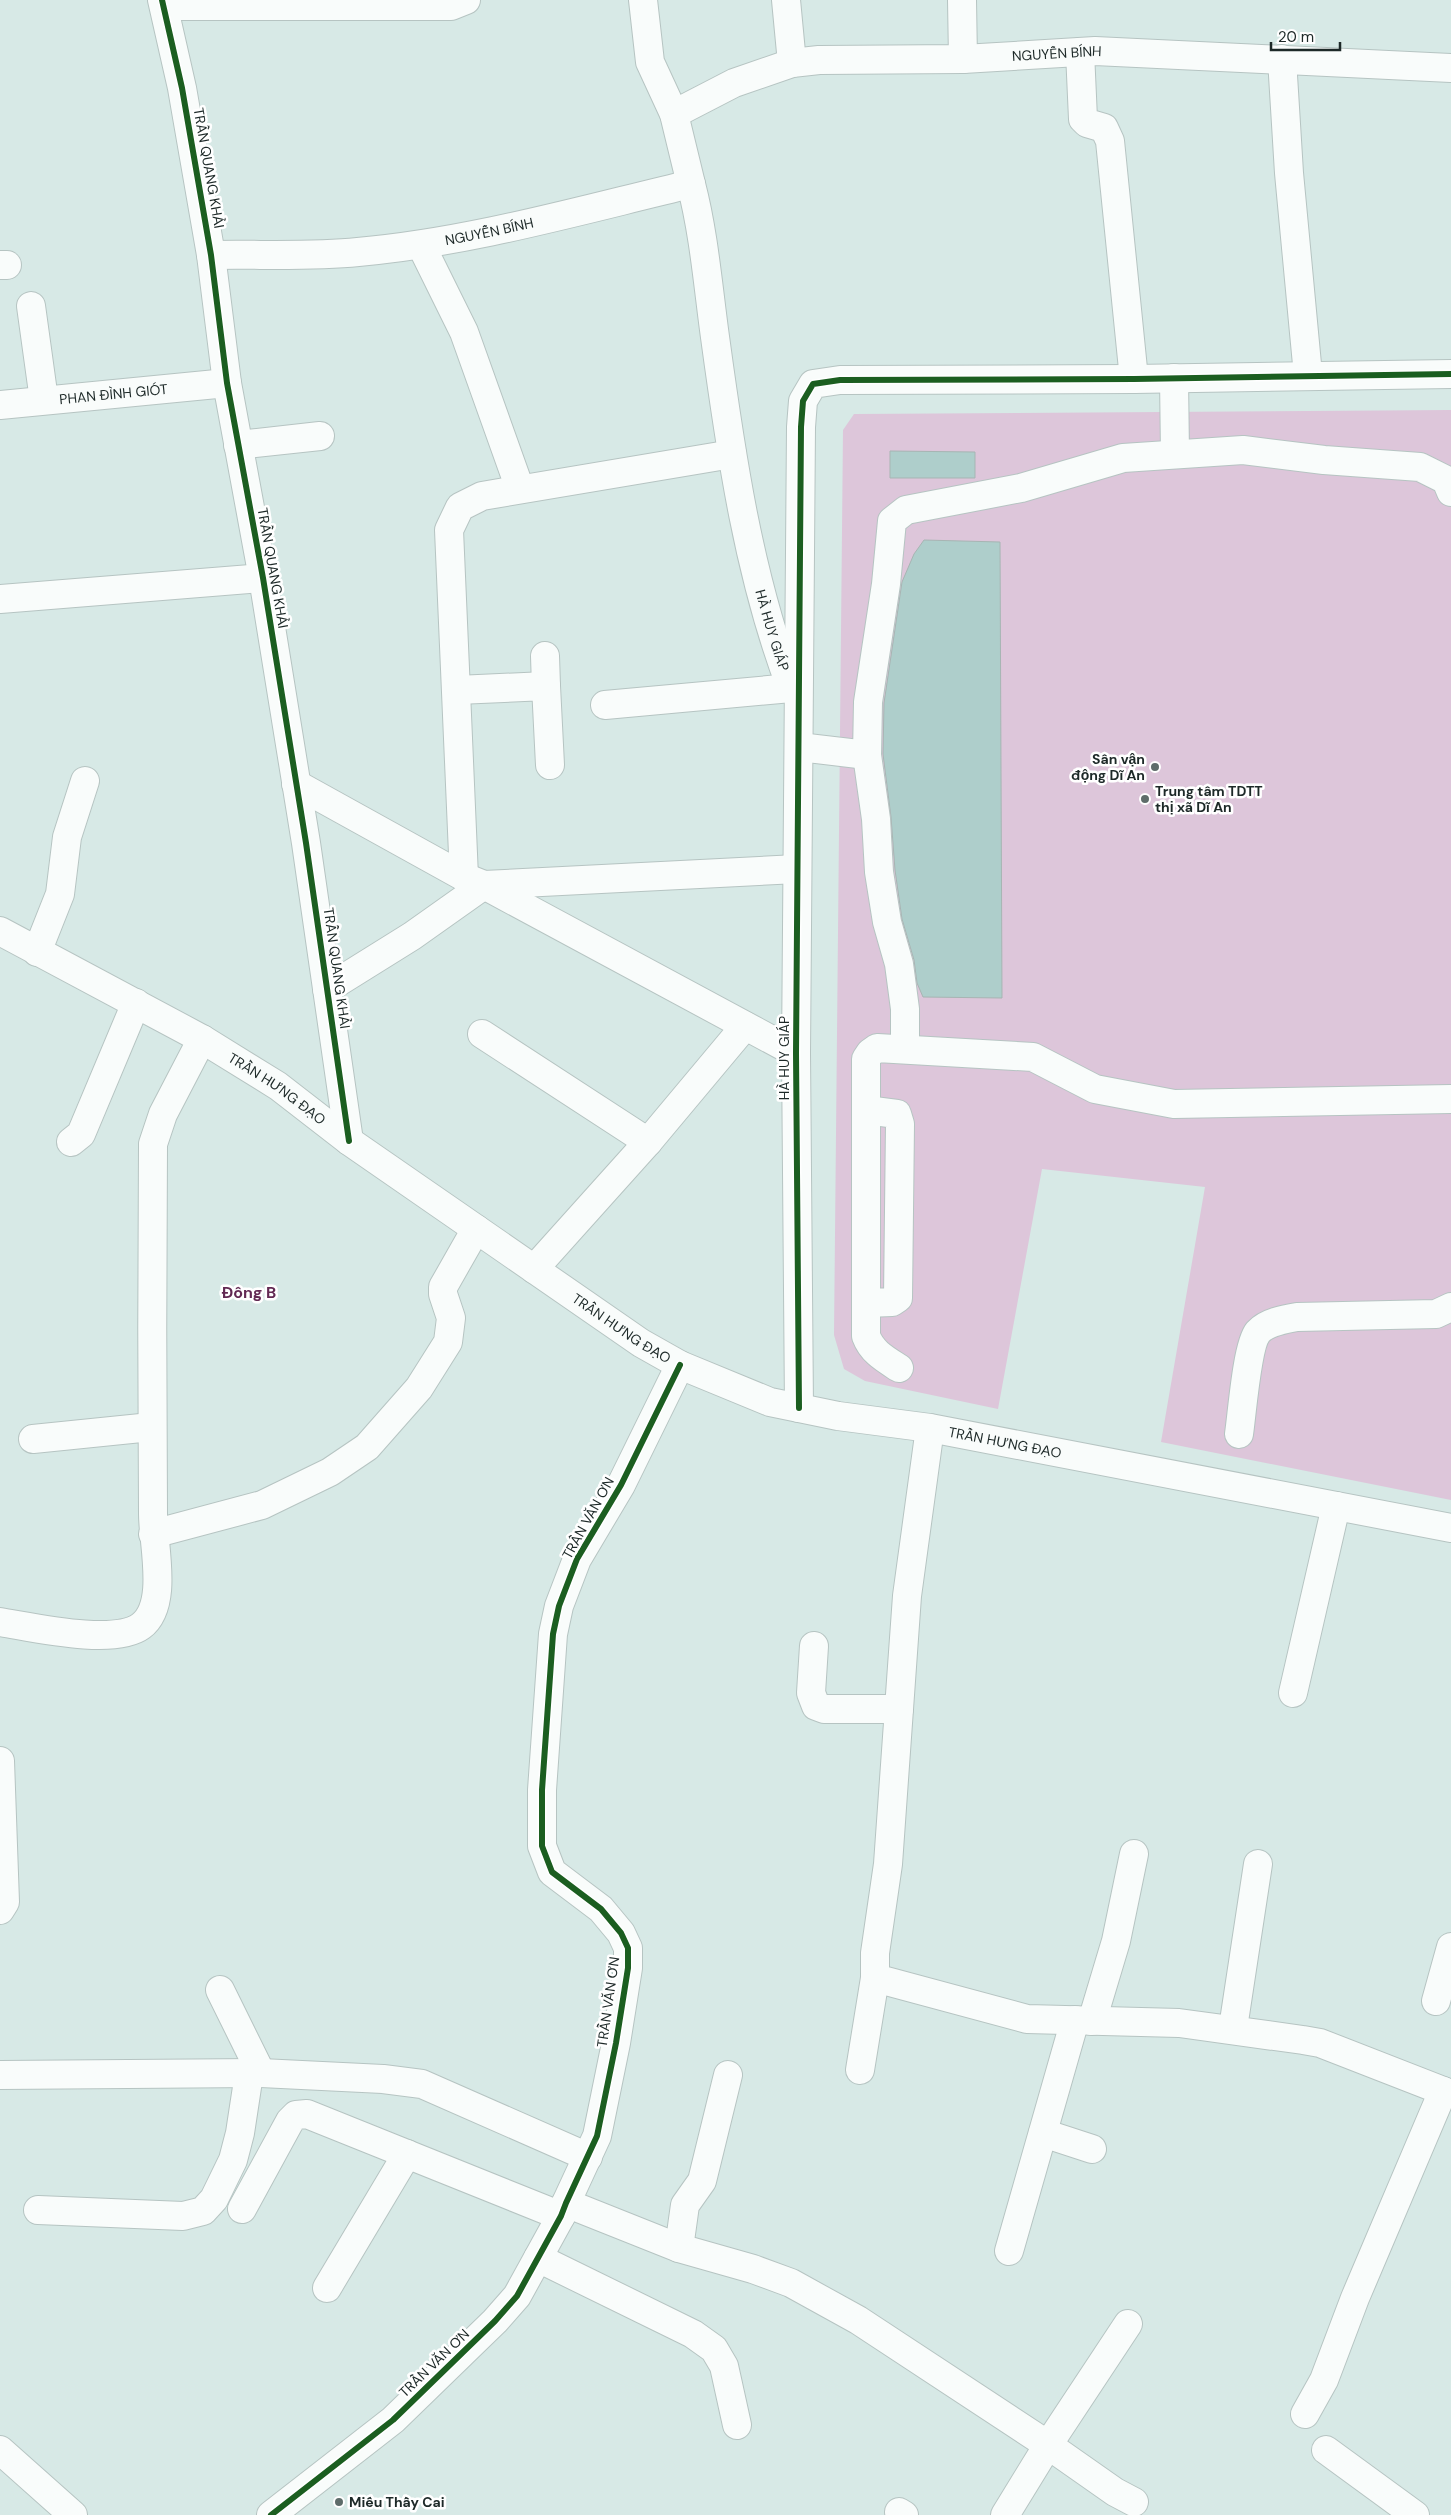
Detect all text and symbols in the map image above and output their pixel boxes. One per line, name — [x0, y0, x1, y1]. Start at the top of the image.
scale bar — [1271, 20, 1340, 52]
text: 20 m — [1278, 27, 1314, 47]
street label: NGUYỄN BÍNH — [1011, 42, 1102, 65]
street label: TRẦN QUANG KHẢI — [190, 106, 228, 230]
street label: NGUYỄN BÍNH — [444, 213, 535, 249]
street label: PHAN ĐÌNH GIÓT — [59, 380, 169, 408]
street label: TRẦN QUANG KHẢI — [254, 506, 292, 630]
street label: HÀ HUY GIÁP — [751, 587, 793, 673]
place label: Sân vận động Dĩ An — [1071, 750, 1145, 784]
marker: Sân vận động Dĩ An — [1149, 761, 1161, 773]
place label: Trung tâm TDTT thị xã Dĩ An — [1155, 782, 1263, 816]
marker: Trung tâm TDTT thị xã Dĩ An — [1139, 793, 1151, 805]
street label: TRẦN QUANG KHẢI — [320, 906, 354, 1030]
street label: HÀ HUY GIÁP — [775, 1016, 793, 1100]
street label: TRẦN HƯNG ĐẠO — [225, 1049, 329, 1129]
district label: Đông B — [222, 1282, 276, 1303]
street label: TRẦN HƯNG ĐẠO — [569, 1289, 674, 1367]
street label: TRẦN HƯNG ĐẠO — [947, 1423, 1063, 1462]
street label: TRẦN VĂN ƠN — [558, 1474, 618, 1562]
street label: TRẦN VĂN ƠN — [593, 1956, 623, 2048]
street label: TRẦN VĂN ƠN — [395, 2325, 473, 2401]
place label: Miếu Thầy Cai — [349, 2493, 445, 2511]
marker: Miếu Thầy Cai — [333, 2496, 345, 2508]

